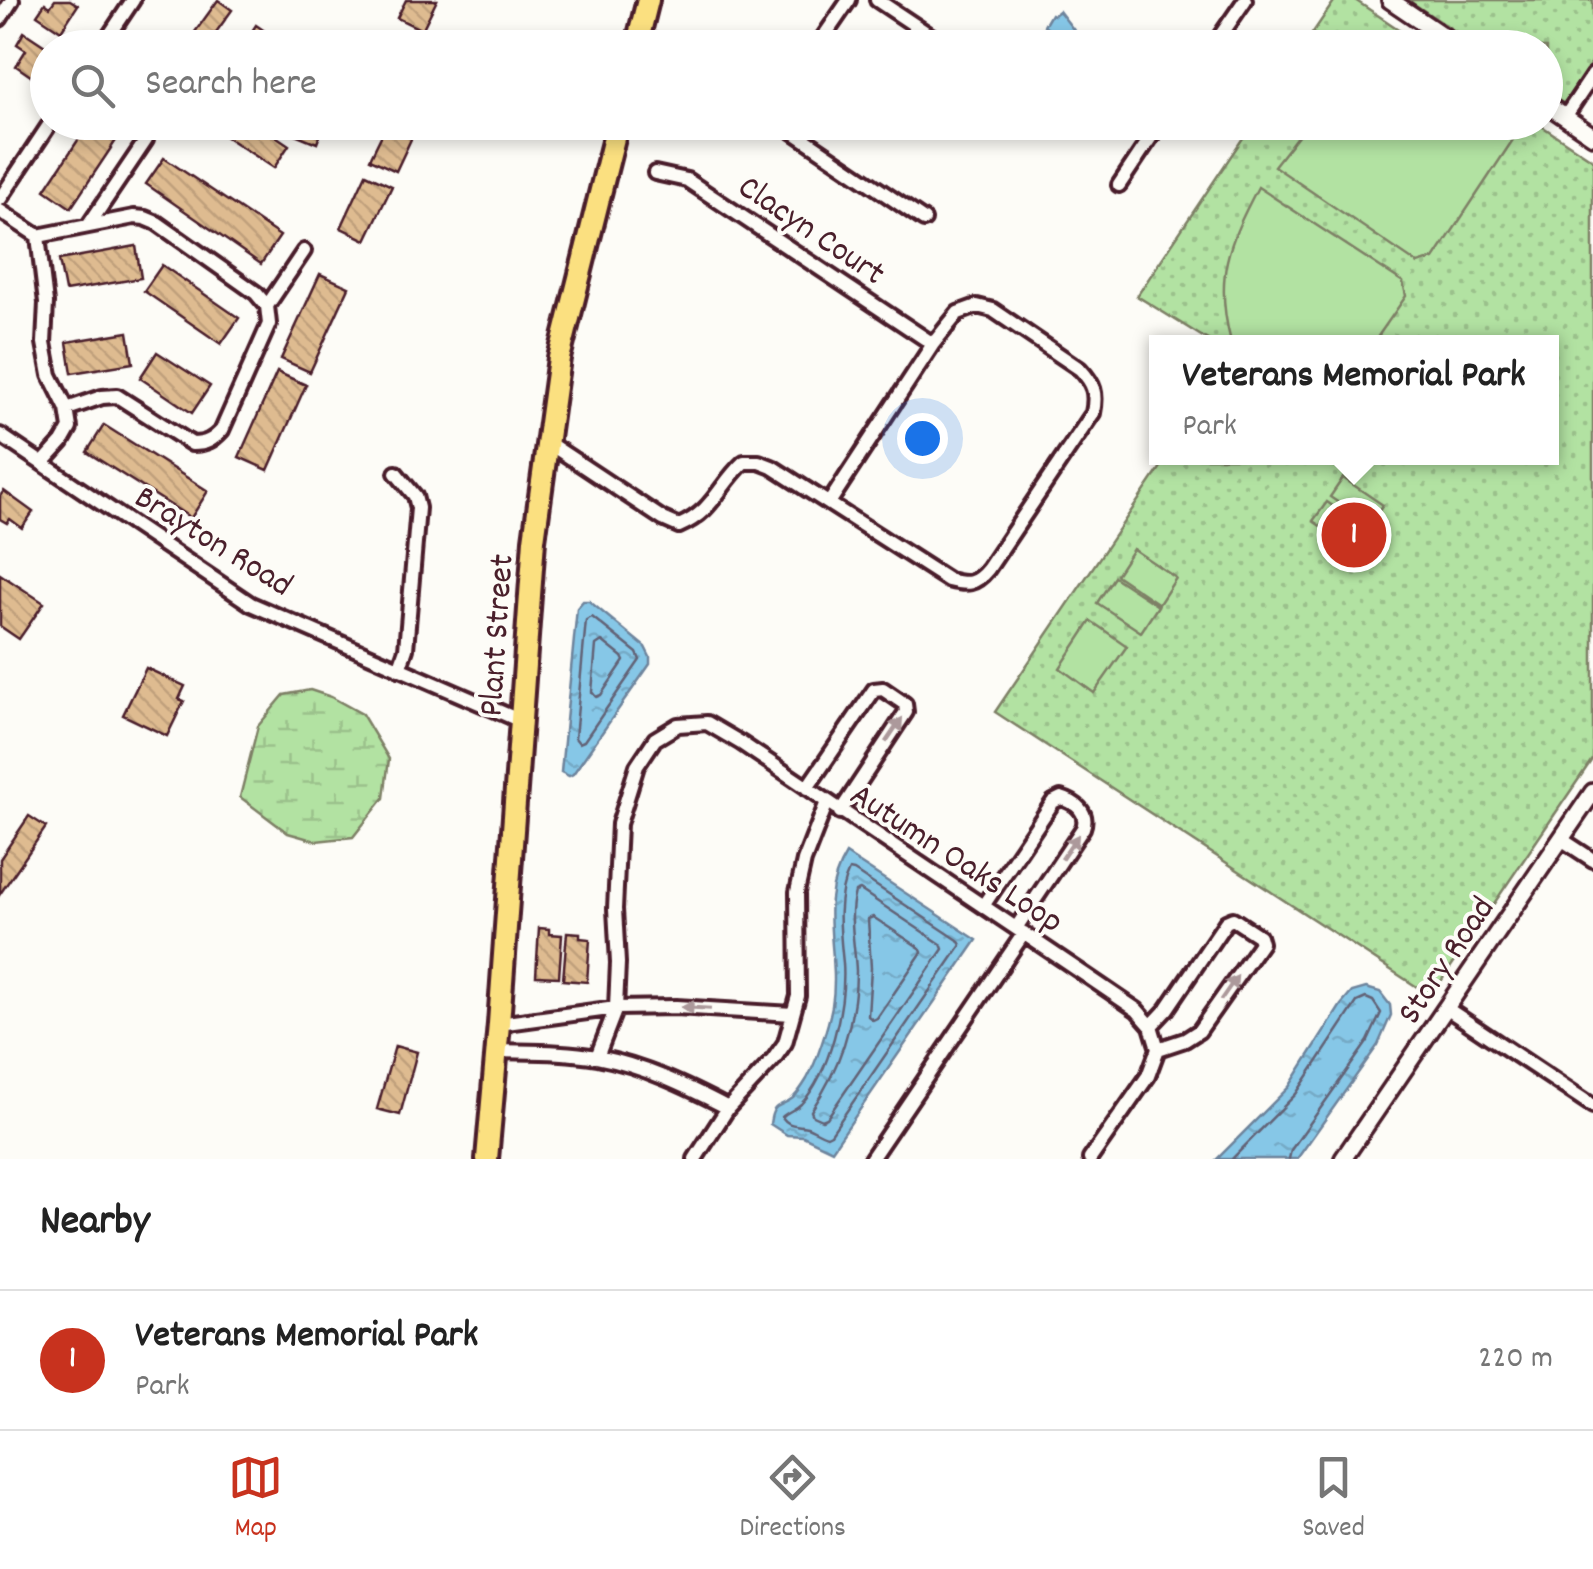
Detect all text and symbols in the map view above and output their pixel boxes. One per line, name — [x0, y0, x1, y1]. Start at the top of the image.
search box — [30, 30, 1563, 140]
icon: search — [65, 58, 120, 113]
text: Search here — [145, 58, 317, 113]
street label: Clacyn Court — [726, 164, 894, 300]
popup — [1149, 335, 1559, 465]
text: Veterans Memorial Park — [1182, 350, 1526, 405]
text: Park — [1182, 405, 1237, 451]
your location — [897, 413, 948, 464]
street label: Brayton Road — [124, 475, 301, 612]
pin: 1 — [1322, 498, 1386, 572]
street label: Plant Street — [468, 552, 530, 718]
one-way arrow — [884, 717, 903, 744]
street label: Autumn Oaks Loop — [839, 772, 1072, 948]
one-way arrow — [1060, 833, 1079, 860]
street label: Story Road — [1387, 888, 1509, 1036]
one-way arrow — [1219, 975, 1238, 1002]
one-way arrow — [679, 1000, 711, 1016]
text: Nearby — [40, 1194, 150, 1254]
text: Veterans Memorial Park — [135, 1310, 478, 1365]
text: 1 — [69, 1337, 76, 1383]
text: 220 m — [1478, 1337, 1553, 1383]
text: Park — [135, 1365, 190, 1411]
tab: Map — [228, 1450, 283, 1550]
tab: Directions — [740, 1450, 846, 1550]
tab: Saved — [1302, 1450, 1365, 1550]

